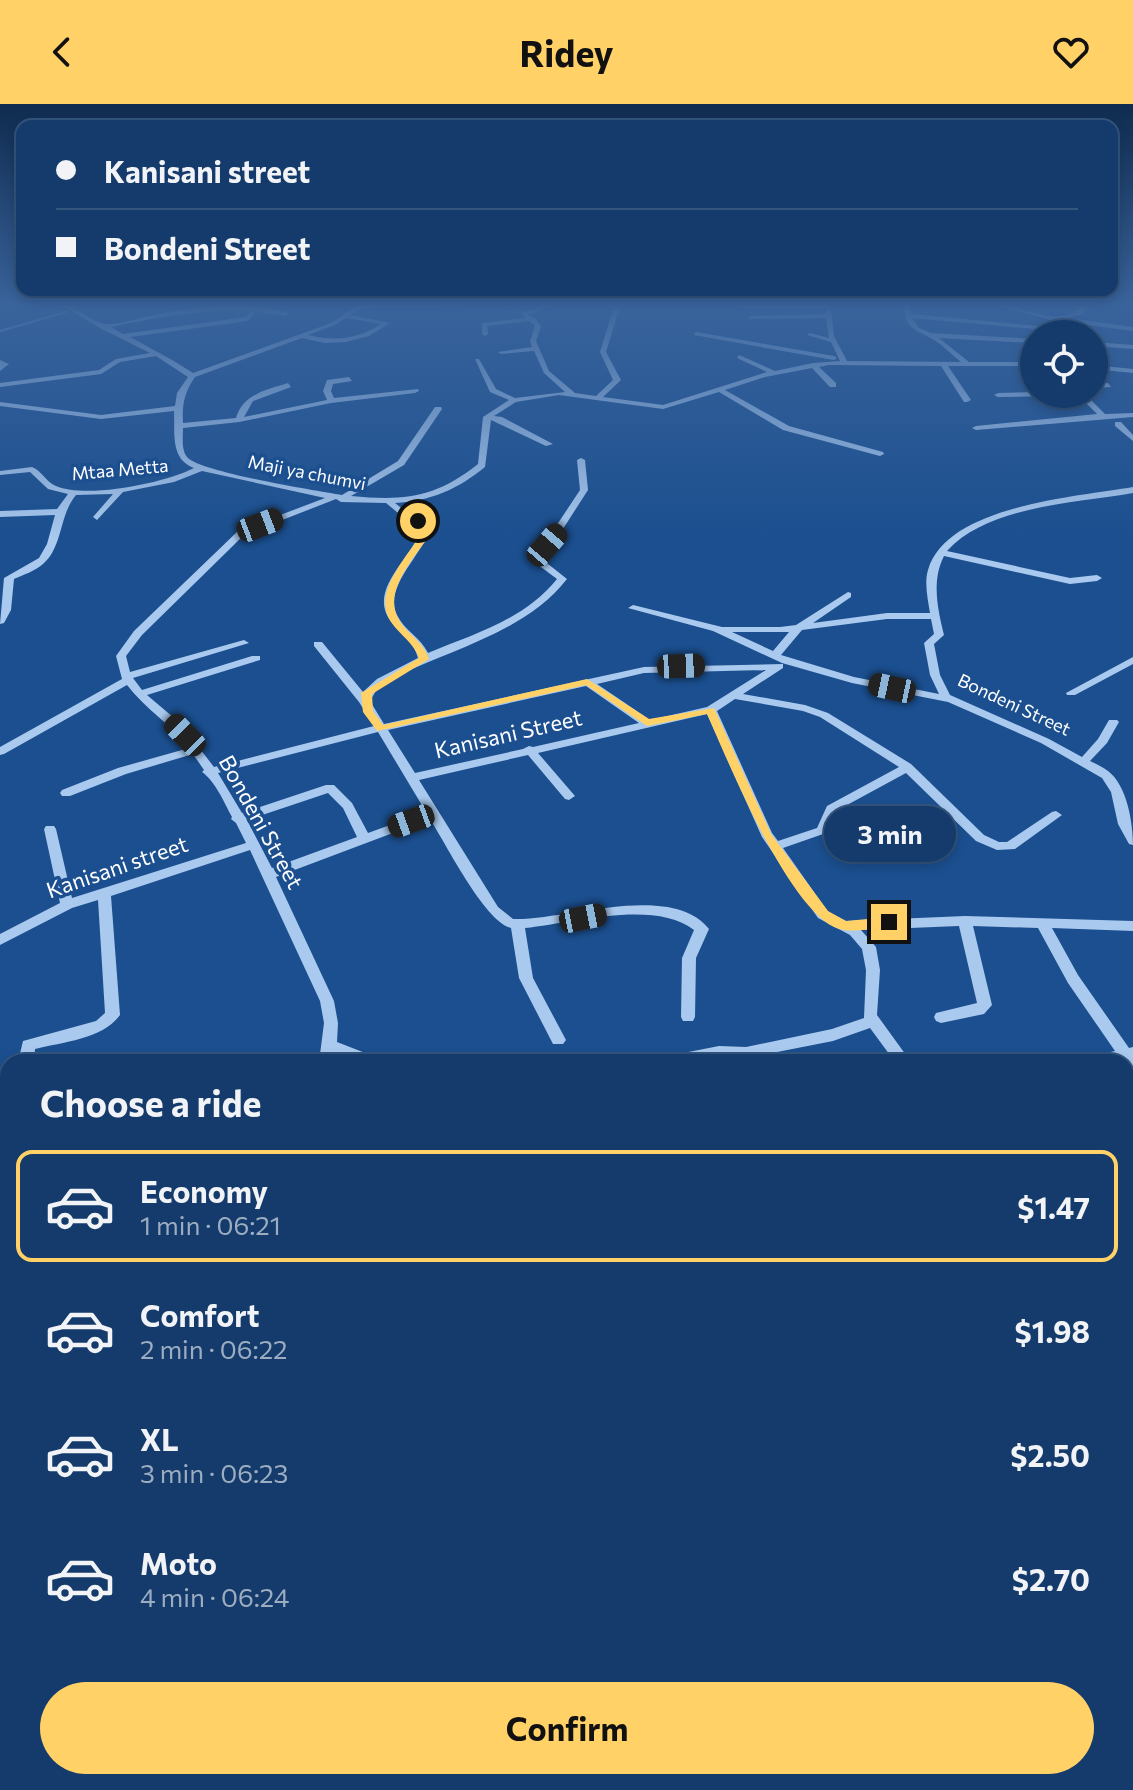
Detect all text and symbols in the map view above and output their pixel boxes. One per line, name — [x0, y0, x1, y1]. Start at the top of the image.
icon: back — [40, 30, 84, 74]
text: Ridey — [519, 30, 614, 74]
icon: heart — [1049, 30, 1093, 74]
text: Kanisani street — [104, 152, 310, 189]
text: Bondeni Street — [104, 229, 310, 266]
map controls — [1020, 320, 1108, 408]
button: locate — [1020, 320, 1108, 408]
street label: Maji ya chumvi — [246, 450, 368, 494]
street label: Mtaa Metta — [71, 454, 169, 484]
route start — [400, 503, 436, 539]
car — [233, 505, 287, 545]
car — [522, 519, 572, 571]
car — [657, 653, 705, 679]
street label: Bondeni Street — [955, 668, 1074, 740]
car — [866, 671, 918, 705]
street label: Kanisani Street — [431, 703, 584, 764]
car — [160, 709, 210, 761]
street label: Bondeni Street — [214, 750, 309, 893]
car — [384, 802, 438, 840]
callout: 3 min — [823, 806, 955, 862]
text: 3 min — [857, 818, 923, 849]
street label: Kanisani street — [42, 830, 191, 903]
car — [557, 902, 609, 934]
route end — [871, 904, 907, 940]
text: Choose a ride — [40, 1080, 261, 1124]
icon: car — [44, 1170, 116, 1242]
text: Economy — [140, 1172, 268, 1209]
text: $1.47 — [1017, 1188, 1090, 1225]
text: 1 min · 06:21 — [140, 1209, 281, 1240]
icon: car — [44, 1294, 116, 1366]
text: Comfort — [140, 1296, 259, 1333]
text: $1.98 — [1015, 1312, 1090, 1349]
text: 2 min · 06:22 — [140, 1333, 287, 1364]
icon: car — [44, 1418, 116, 1490]
text: XL — [140, 1420, 179, 1457]
text: $2.50 — [1010, 1436, 1090, 1473]
text: 3 min · 06:23 — [140, 1457, 288, 1488]
icon: car — [44, 1542, 116, 1614]
text: Moto — [140, 1544, 217, 1581]
text: $2.70 — [1012, 1560, 1090, 1597]
text: 4 min · 06:24 — [140, 1581, 289, 1612]
button: Confirm — [40, 1682, 1094, 1774]

